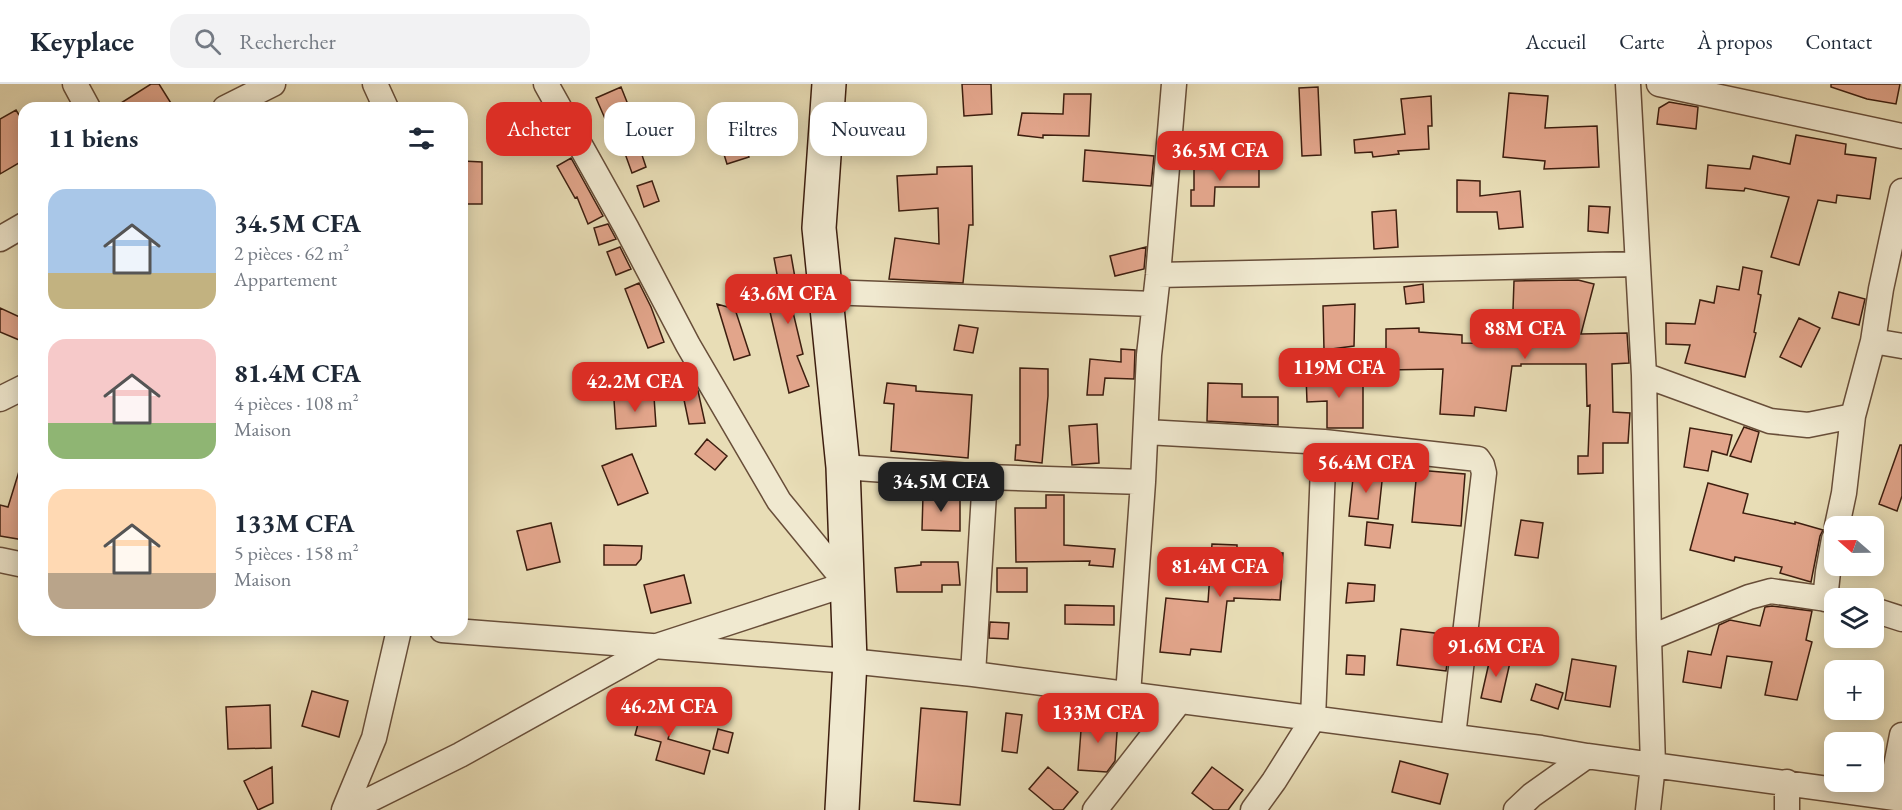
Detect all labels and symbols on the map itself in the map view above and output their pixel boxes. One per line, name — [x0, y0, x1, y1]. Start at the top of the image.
pin: 36.5M CFA — [1151, 131, 1289, 182]
pin: 43.6M CFA — [719, 274, 857, 325]
pin: 88M CFA — [1470, 309, 1580, 360]
pin: 119M CFA — [1277, 348, 1401, 399]
pin: 42.2M CFA — [566, 362, 704, 413]
pin: 56.4M CFA — [1297, 443, 1435, 494]
pin: 34.5M CFA — [872, 462, 1010, 513]
north arrow — [1824, 516, 1884, 576]
pin: 81.4M CFA — [1151, 547, 1289, 598]
pin: 91.6M CFA — [1427, 627, 1565, 678]
pin: 46.2M CFA — [600, 687, 738, 738]
pin: 133M CFA — [1036, 693, 1160, 744]

